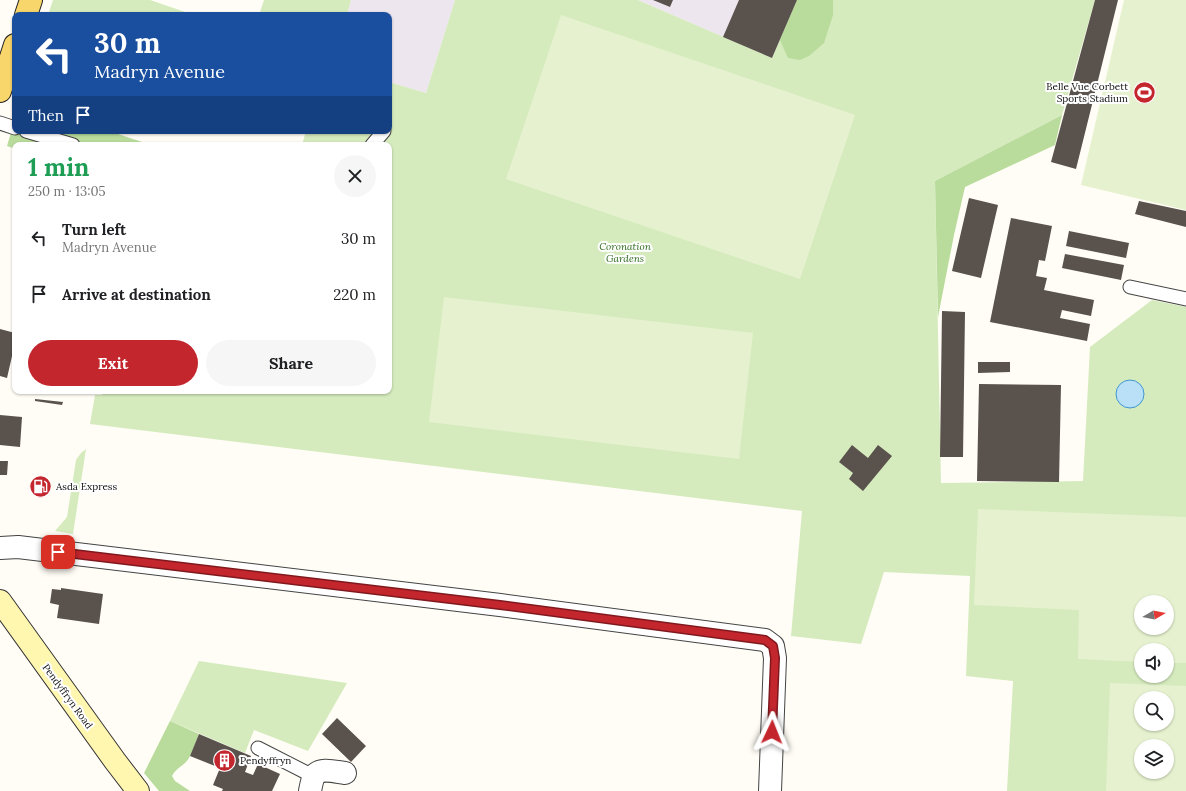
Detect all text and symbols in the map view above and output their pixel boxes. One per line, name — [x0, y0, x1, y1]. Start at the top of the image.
text: 30 m — [94, 25, 161, 61]
icon: left — [28, 28, 80, 80]
text: Madryn Avenue — [94, 60, 225, 83]
sports icon: Belle Vue Corbett Sports Stadium — [1131, 79, 1157, 105]
place label: Belle Vue Corbett Sports Stadium — [1046, 80, 1128, 105]
icon: arrive — [72, 104, 94, 126]
text: Then — [28, 106, 64, 125]
text: 1 min — [28, 152, 89, 183]
button: close — [334, 155, 376, 197]
text: 250 m · 13:05 — [28, 183, 106, 200]
text: Turn left — [62, 220, 126, 239]
icon: left — [28, 227, 50, 249]
text: 30 m — [341, 229, 376, 248]
text: Madryn Avenue — [62, 239, 157, 256]
park label: Coronation Gardens — [599, 240, 652, 265]
icon: arrive — [28, 283, 50, 305]
text: Arrive at destination — [62, 285, 211, 304]
text: 220 m — [333, 285, 376, 304]
button: Exit — [28, 340, 198, 386]
button: Share — [206, 340, 376, 386]
fuel station icon: Asda Express — [27, 473, 53, 499]
place label: Asda Express — [55, 480, 117, 493]
pin — [41, 535, 75, 569]
icon: arrive — [47, 541, 69, 563]
north arrow — [1134, 595, 1174, 635]
map controls — [1134, 595, 1174, 779]
button: sound — [1134, 643, 1174, 683]
street label: Pendyffryn Road — [40, 661, 96, 731]
button: search — [1134, 691, 1174, 731]
position arrow — [751, 711, 793, 753]
button: layers — [1134, 739, 1174, 779]
building icon: Pendyffryn — [212, 747, 238, 773]
place label: Pendyffryn — [240, 754, 291, 767]

